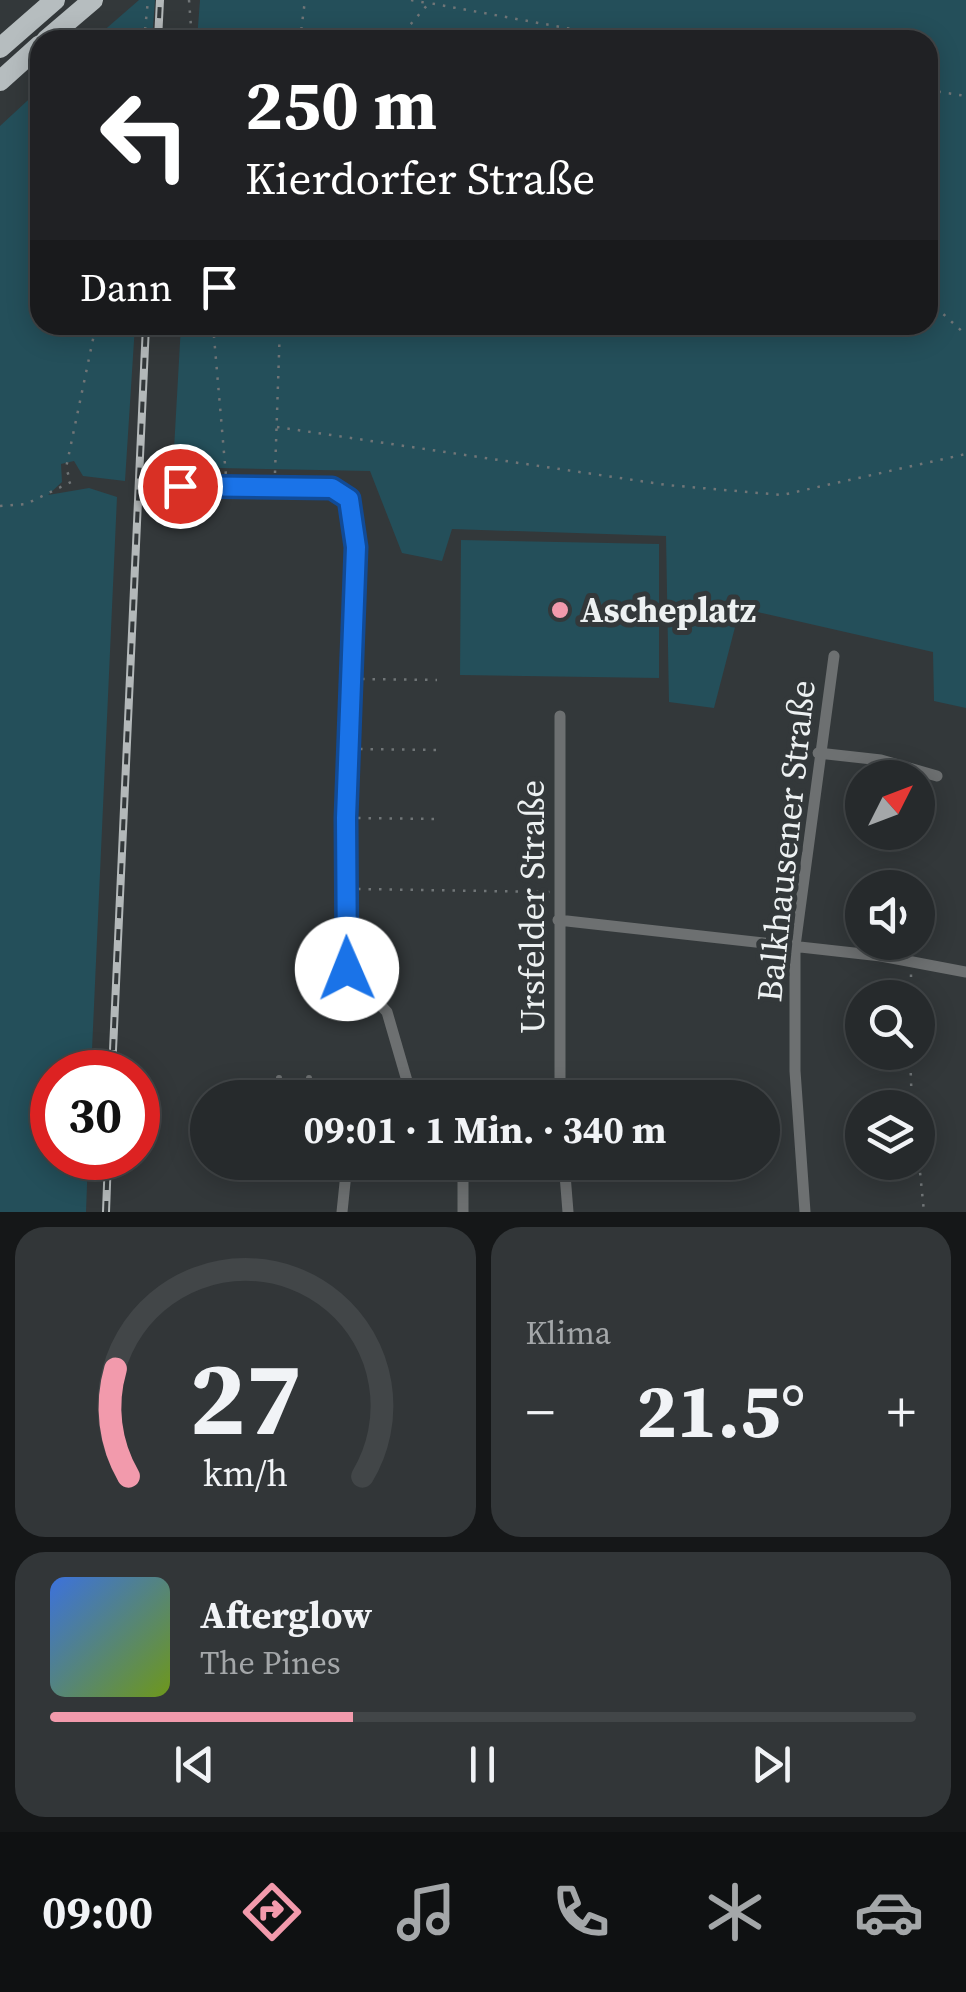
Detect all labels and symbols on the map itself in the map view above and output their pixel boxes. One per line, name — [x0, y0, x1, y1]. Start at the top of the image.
pin — [138, 444, 223, 529]
place label: Ascheplatz — [580, 586, 756, 634]
marker: Ascheplatz — [549, 599, 571, 621]
street label: Balkhausener Straße — [745, 678, 827, 1004]
north arrow — [845, 760, 935, 850]
street label: Ursfelder Straße — [508, 780, 556, 1034]
position arrow — [295, 917, 399, 1021]
speed limit sign: 30 — [30, 1050, 160, 1180]

